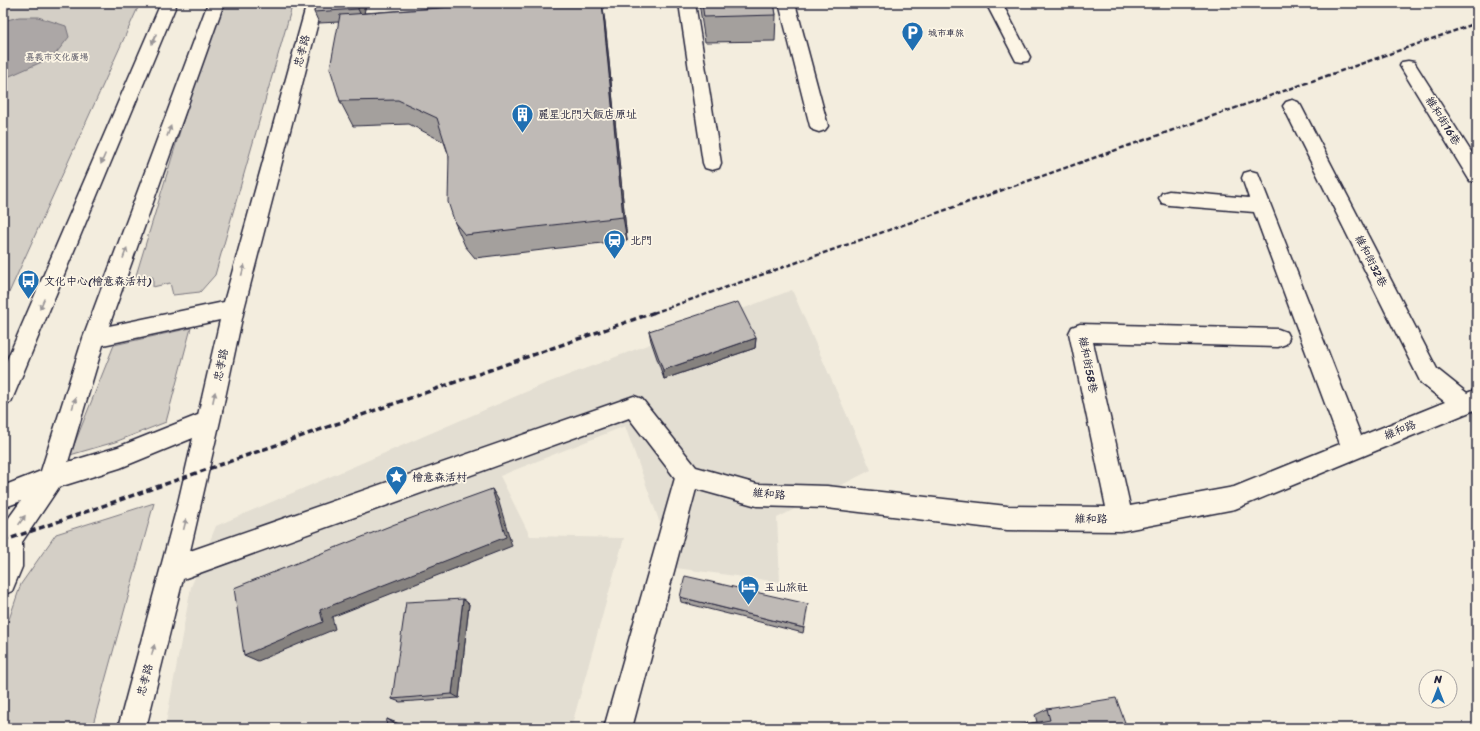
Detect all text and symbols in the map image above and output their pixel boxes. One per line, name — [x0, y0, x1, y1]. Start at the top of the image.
parking icon: 城市車旅 — [899, 20, 925, 53]
place label: 城市車旅 — [928, 25, 964, 41]
one-way arrow — [151, 33, 157, 44]
street label: 忠孝路 — [289, 33, 315, 69]
park label: 嘉義市文化廣場 — [25, 49, 89, 65]
street label: 維和街16巷 — [1420, 93, 1466, 149]
building icon: 麗星北門大飯店原址 — [510, 101, 536, 134]
place label: 麗星北門大飯店原址 — [538, 105, 637, 124]
one-way arrow — [167, 125, 173, 137]
one-way arrow — [100, 153, 106, 165]
station icon: 北門 — [602, 227, 628, 260]
place label: 北門 — [630, 231, 652, 250]
street label: 維和街32巷 — [1350, 232, 1392, 290]
one-way arrow — [122, 247, 128, 259]
one-way arrow — [240, 264, 246, 276]
bus stop icon: 文化中心(檜意森活村) — [16, 268, 42, 301]
place label: 文化中心(檜意森活村) — [44, 272, 152, 291]
one-way arrow — [38, 299, 44, 311]
street label: 維和街58巷 — [1073, 335, 1103, 395]
street label: 忠孝路 — [208, 347, 234, 383]
one-way arrow — [212, 391, 218, 403]
one-way arrow — [71, 397, 77, 409]
street label: 維和路 — [1381, 415, 1419, 445]
place icon: 檜意森活村 — [384, 464, 410, 497]
place label: 檜意森活村 — [412, 468, 467, 487]
street label: 維和路 — [752, 483, 786, 505]
street label: 維和路 — [1074, 509, 1108, 529]
one-way arrow — [18, 515, 26, 525]
one-way arrow — [182, 517, 188, 530]
hotel icon: 玉山旅社 — [735, 574, 761, 607]
place label: 玉山旅社 — [764, 578, 808, 597]
one-way arrow — [150, 643, 156, 656]
street label: 忠孝路 — [132, 662, 158, 698]
north arrow — [1418, 669, 1458, 709]
text: N — [1433, 670, 1442, 689]

